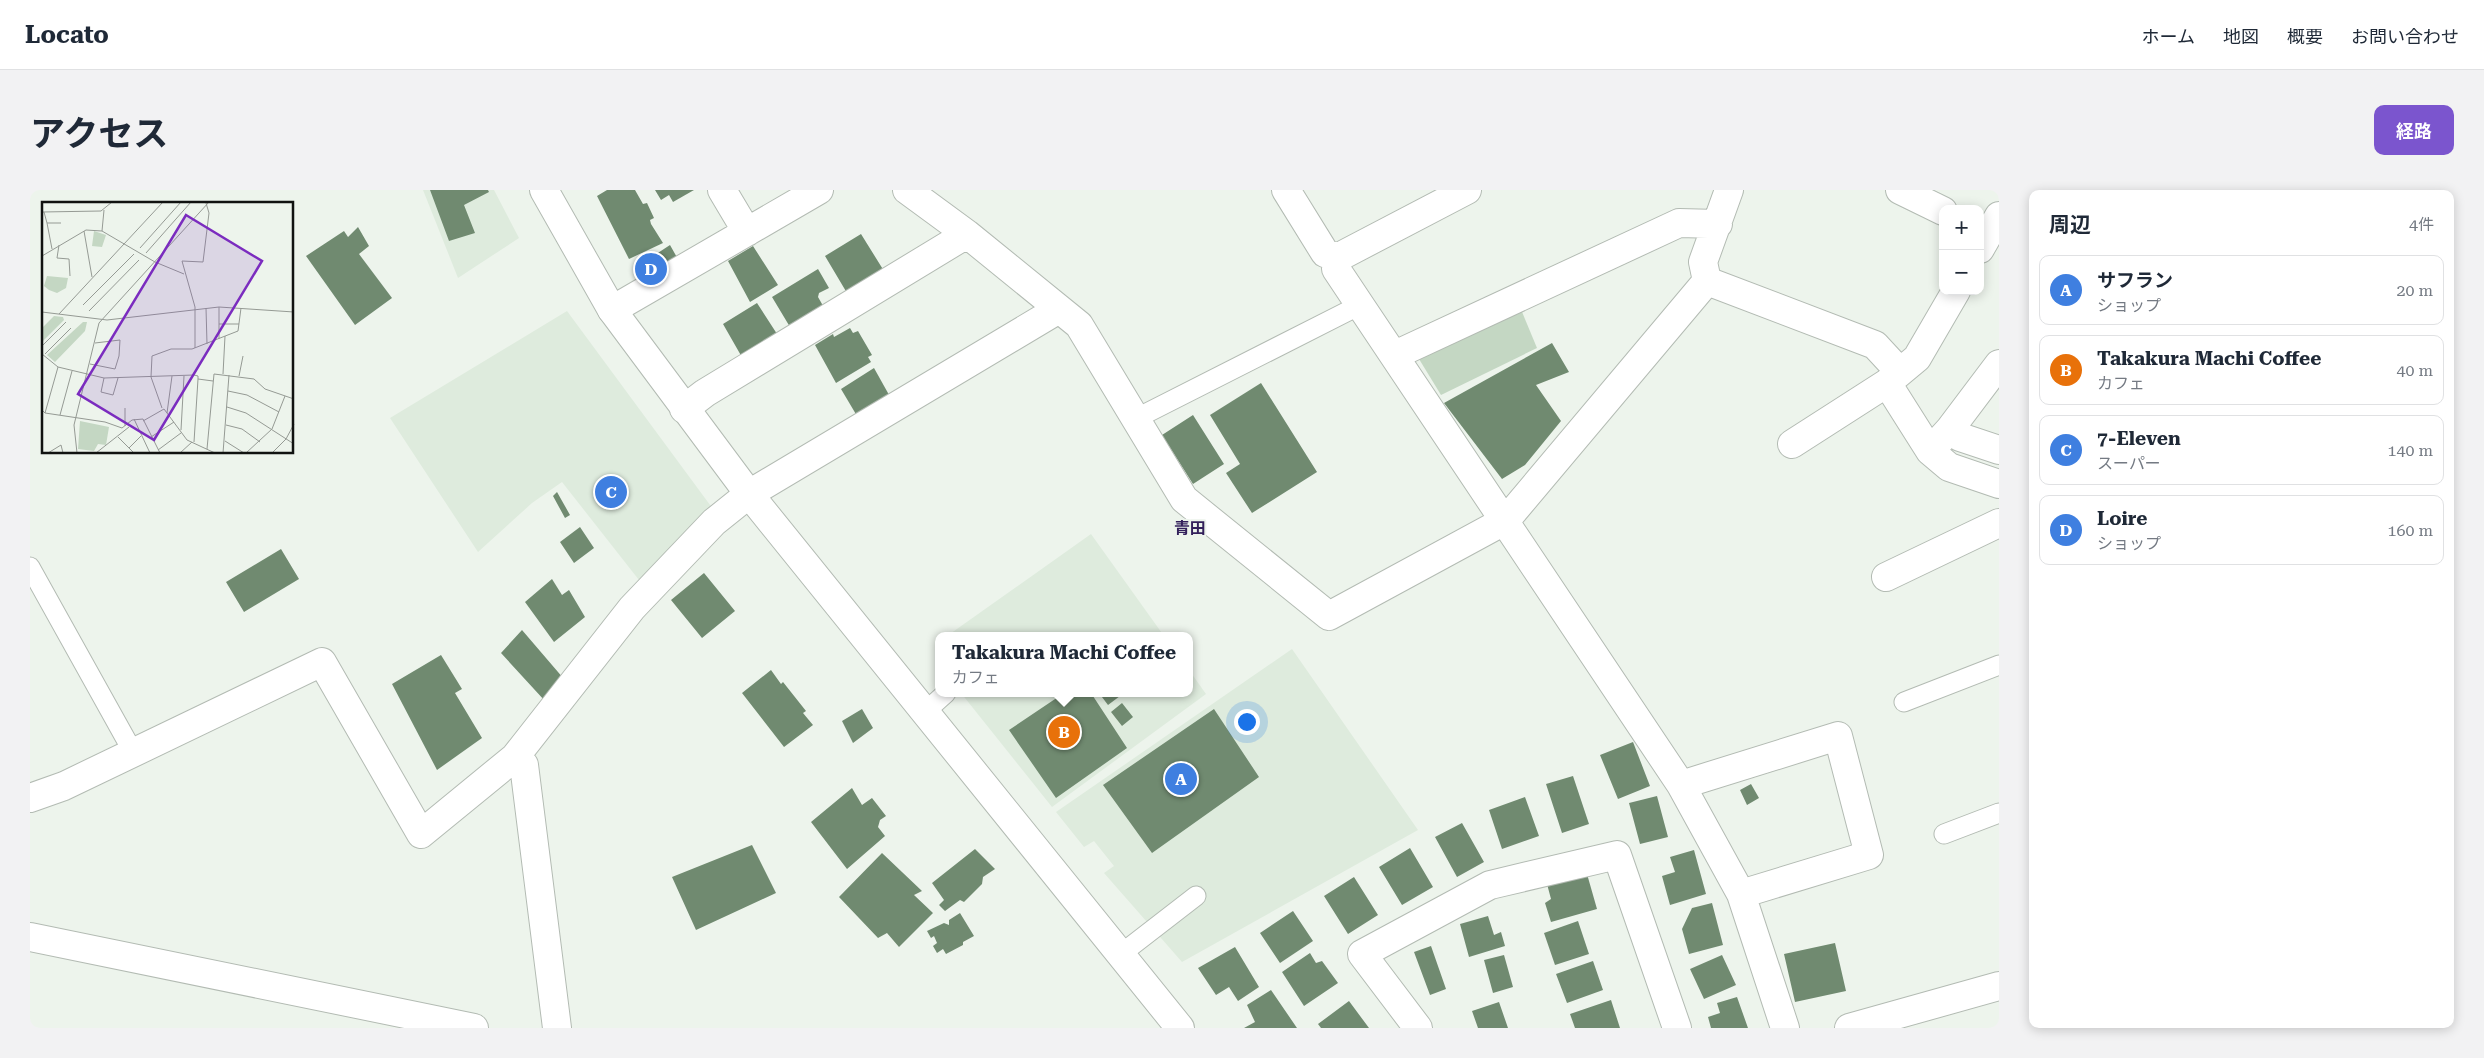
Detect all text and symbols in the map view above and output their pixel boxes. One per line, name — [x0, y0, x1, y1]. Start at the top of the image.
text: Locato — [25, 21, 109, 49]
text: ホーム — [2142, 26, 2195, 47]
text: 地図 — [2223, 26, 2259, 47]
text: 概要 — [2287, 26, 2323, 47]
text: お問い合わせ — [2351, 26, 2459, 47]
button: 経路 — [2374, 105, 2454, 155]
text: アクセス — [30, 114, 168, 155]
inset map — [42, 202, 294, 454]
map controls — [1939, 205, 1984, 295]
button: + — [1939, 205, 1984, 250]
text: 周辺 — [2049, 213, 2091, 237]
text: 4件 — [2409, 215, 2434, 234]
pin: D — [635, 250, 667, 288]
button: − — [1939, 250, 1984, 295]
text: サフラン — [2097, 269, 2173, 292]
text: A — [2060, 281, 2072, 300]
text: 20 m — [2396, 281, 2433, 300]
text: ショップ — [2097, 296, 2161, 315]
text: Takakura Machi Coffee — [2097, 347, 2321, 370]
text: B — [2060, 361, 2072, 380]
text: 40 m — [2396, 361, 2433, 380]
text: カフェ — [2097, 374, 2145, 393]
text: 7-Eleven — [2097, 427, 2181, 450]
text: C — [2060, 441, 2072, 460]
text: 140 m — [2387, 441, 2433, 460]
text: スーパー — [2097, 454, 2161, 473]
pin: C — [595, 473, 627, 511]
text: Loire — [2097, 507, 2148, 530]
district label: 青田 — [1174, 519, 1206, 538]
text: D — [2060, 521, 2072, 540]
text: 160 m — [2387, 521, 2433, 540]
text: ショップ — [2097, 534, 2161, 553]
popup — [935, 632, 1193, 697]
text: Takakura Machi Coffee — [952, 641, 1176, 664]
text: カフェ — [952, 668, 1000, 687]
your location — [1234, 709, 1260, 735]
pin: B — [1048, 713, 1080, 751]
pin: A — [1165, 760, 1197, 798]

